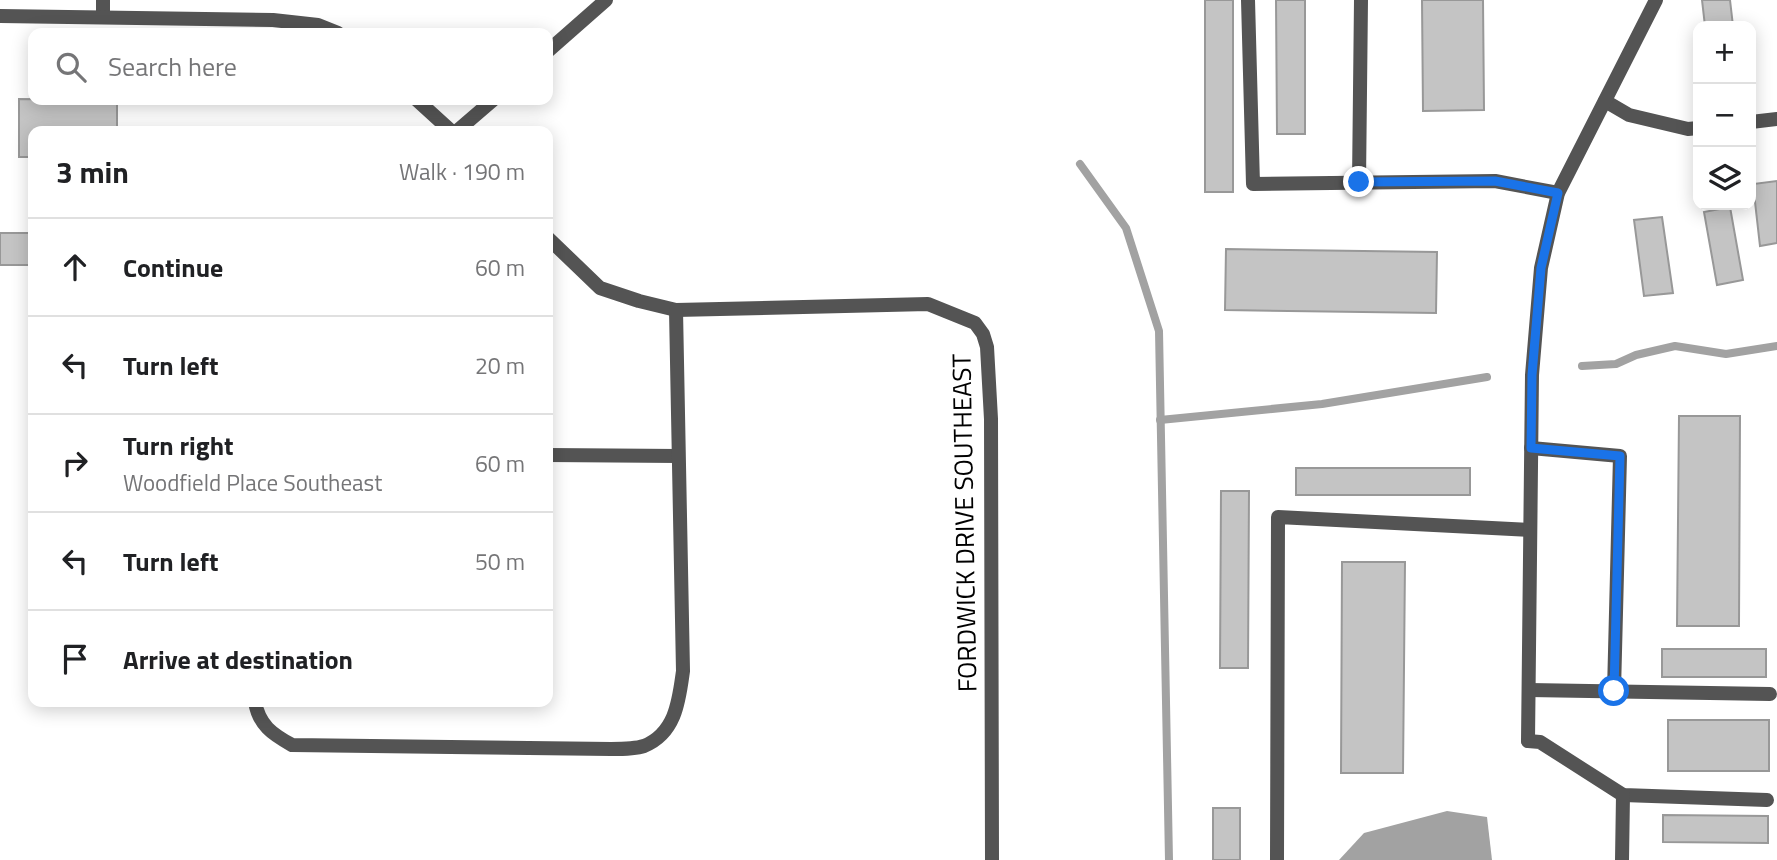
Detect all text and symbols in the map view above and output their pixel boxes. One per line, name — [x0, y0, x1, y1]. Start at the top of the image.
map controls — [1693, 21, 1756, 210]
button: + — [1693, 21, 1756, 84]
search box — [28, 28, 553, 105]
text: Search here — [108, 47, 237, 86]
icon: search — [52, 48, 90, 86]
button: − — [1693, 84, 1756, 147]
button: layers — [1693, 147, 1756, 210]
text: 3 min — [56, 149, 129, 195]
text: Walk · 190 m — [399, 154, 525, 189]
route end — [1343, 166, 1374, 197]
icon: ahead — [56, 248, 94, 286]
text: Continue — [123, 248, 223, 287]
text: 60 m — [475, 250, 525, 285]
icon: left — [56, 346, 94, 384]
text: Turn left — [123, 346, 218, 385]
text: 20 m — [475, 348, 525, 383]
street label: FORDWICK DRIVE SOUTHEAST — [942, 353, 986, 693]
text: Turn right — [123, 426, 234, 465]
icon: right — [56, 444, 94, 482]
text: 60 m — [475, 446, 525, 481]
text: Woodfield Place Southeast — [123, 465, 382, 500]
icon: left — [56, 542, 94, 580]
text: Turn left — [123, 542, 218, 581]
text: 50 m — [475, 544, 525, 579]
icon: arrive — [56, 640, 94, 678]
text: Arrive at destination — [123, 640, 353, 679]
route start — [1598, 675, 1629, 706]

